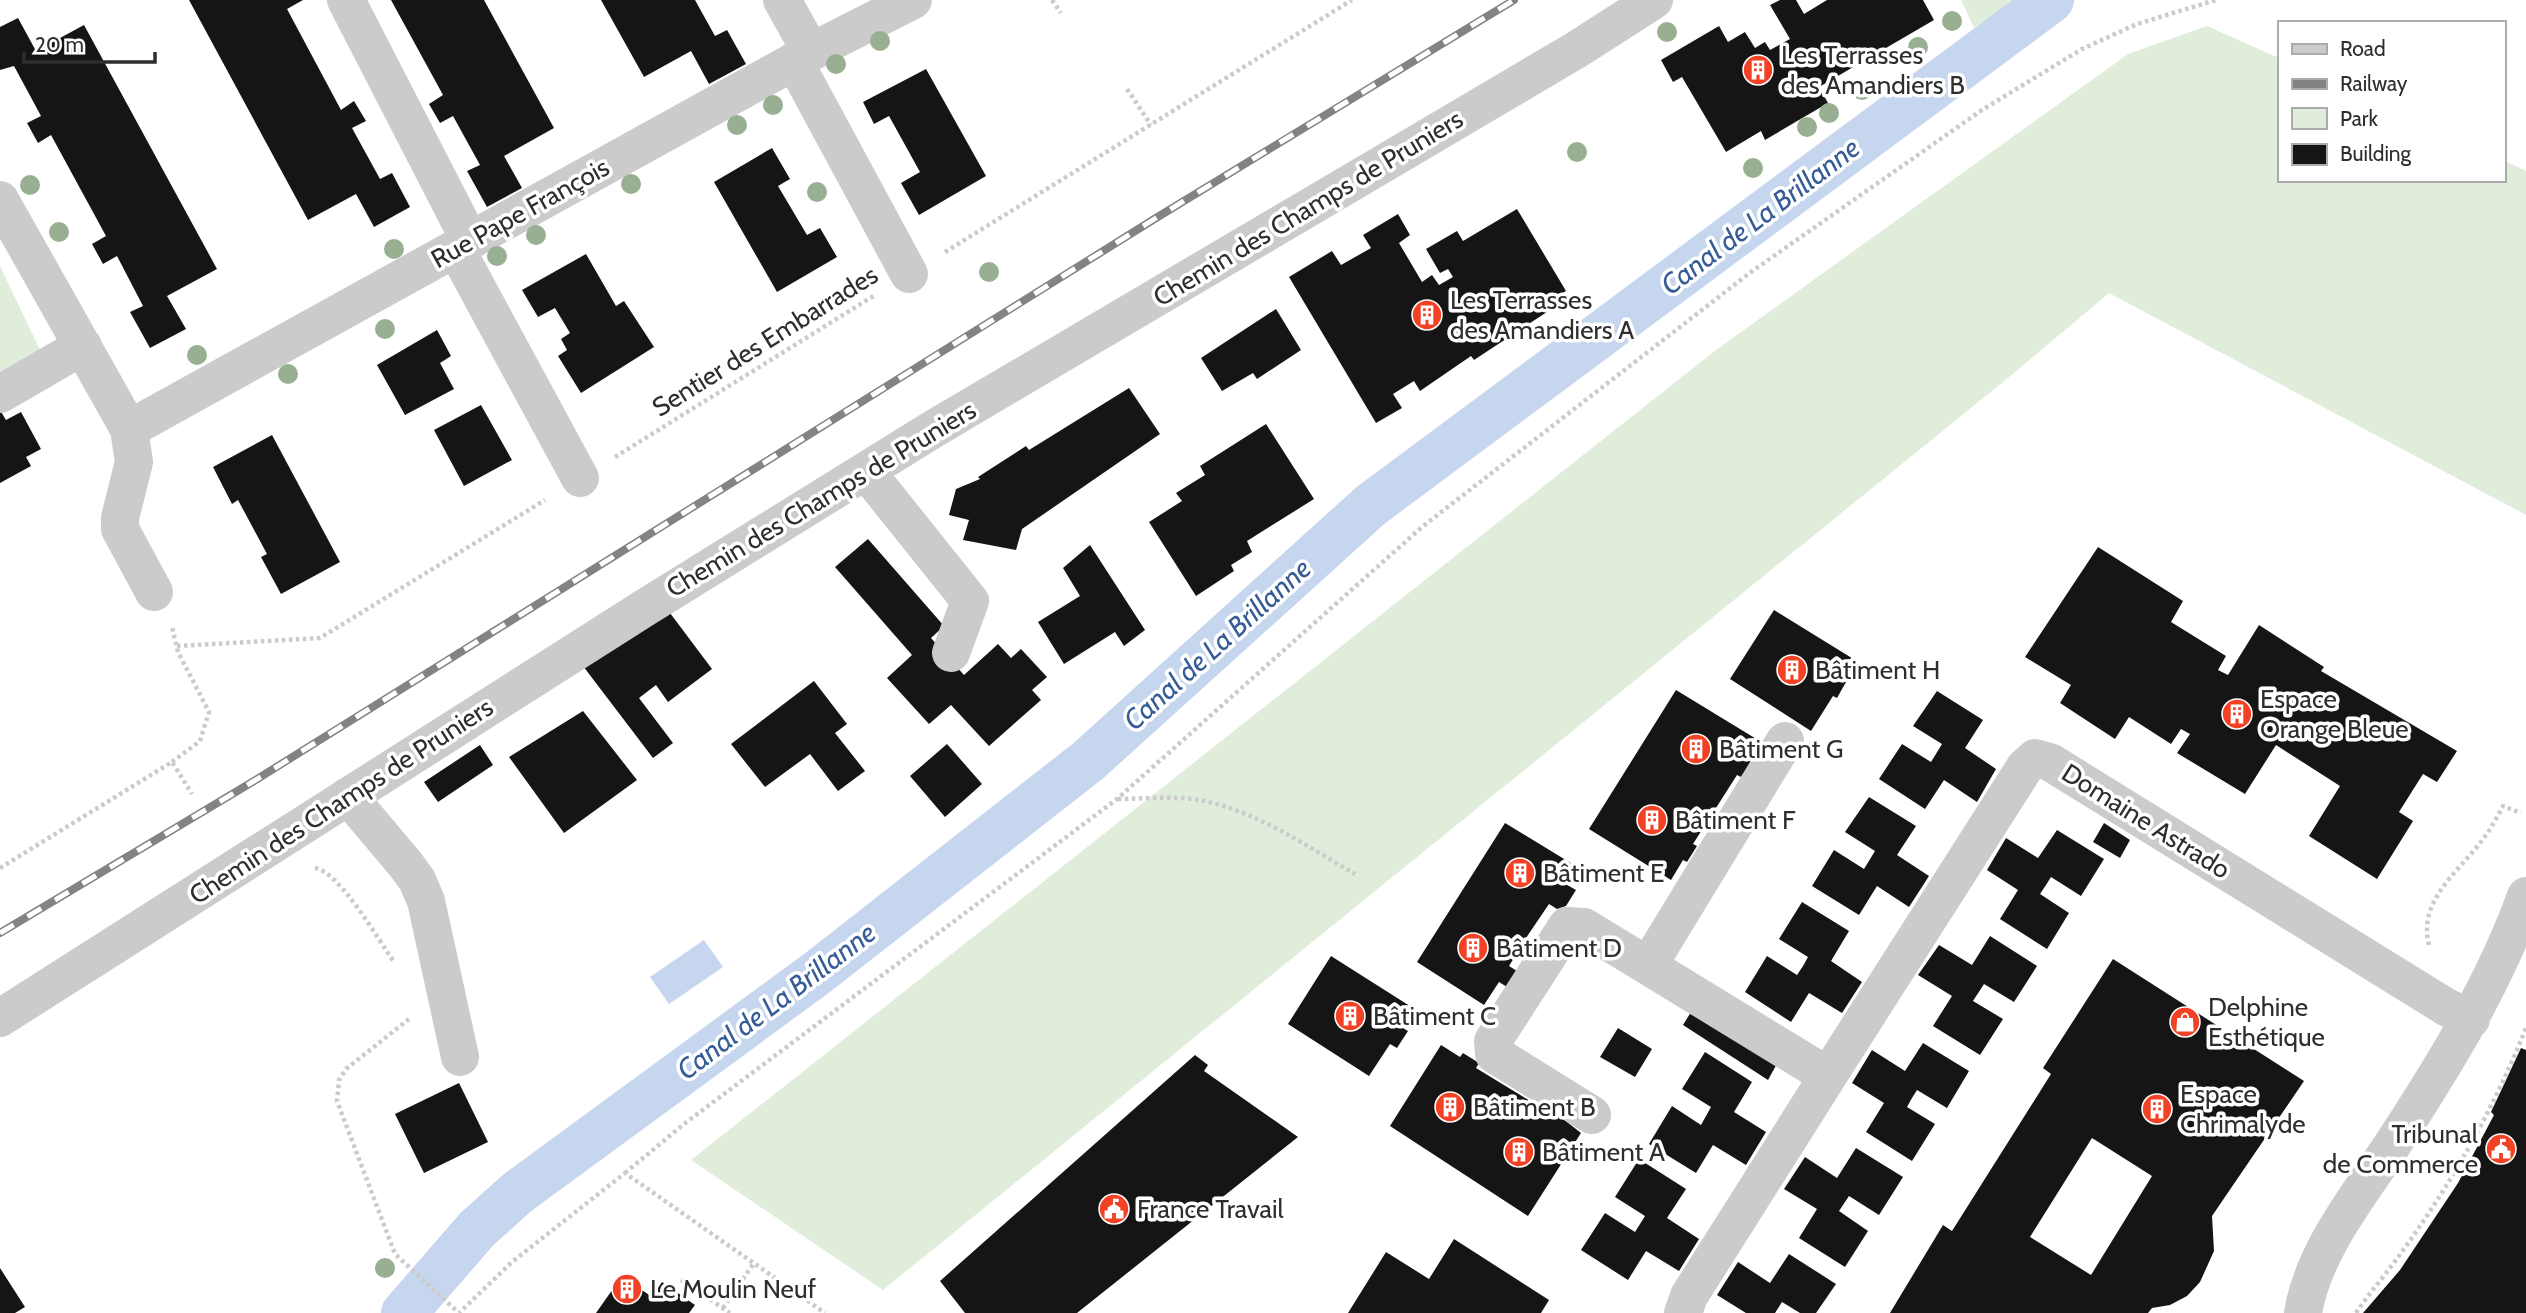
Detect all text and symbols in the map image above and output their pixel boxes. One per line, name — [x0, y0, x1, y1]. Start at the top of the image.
scale bar — [24, 21, 156, 65]
legend — [2278, 21, 2505, 182]
text: 20 m — [35, 32, 84, 57]
text: Road — [2340, 36, 2386, 61]
place label: Les Terrasses des Amandiers B — [1781, 39, 1965, 101]
building icon: Les Terrasses des Amandiers B — [1741, 53, 1775, 87]
text: Railway — [2340, 71, 2408, 96]
street label: Chemin des Champs de Pruniers — [1147, 103, 1469, 313]
text: Park — [2340, 106, 2378, 131]
water label: Canal de La Brillanne — [1654, 130, 1866, 302]
text: Building — [2340, 141, 2412, 166]
street label: Rue Pape François — [425, 151, 615, 275]
street label: Sentier des Embarrades — [646, 258, 884, 423]
place label: Les Terrasses des Amandiers A — [1450, 284, 1634, 346]
building icon: Les Terrasses des Amandiers A — [1410, 298, 1444, 332]
street label: Chemin des Champs de Pruniers — [660, 394, 982, 604]
water label: Canal de La Brillanne — [1117, 551, 1318, 737]
building icon: Bâtiment H — [1775, 653, 1809, 687]
place label: Bâtiment H — [1815, 654, 1940, 686]
place label: Espace Orange Bleue — [2260, 683, 2409, 745]
street label: Chemin des Champs de Pruniers — [183, 691, 499, 911]
building icon: Espace Orange Bleue — [2220, 697, 2254, 731]
building icon: Bâtiment G — [1679, 732, 1713, 766]
place label: Bâtiment G — [1719, 733, 1844, 765]
street label: Domaine Astrado — [2056, 756, 2236, 886]
building icon: Bâtiment F — [1635, 803, 1669, 837]
place label: Bâtiment F — [1675, 804, 1796, 836]
building icon: Bâtiment E — [1503, 856, 1537, 890]
place label: Bâtiment E — [1543, 857, 1664, 889]
water label: Canal de La Brillanne — [670, 915, 882, 1087]
building icon: Bâtiment D — [1456, 931, 1490, 965]
place label: Bâtiment D — [1496, 932, 1622, 964]
place label: Delphine Esthétique — [2208, 991, 2325, 1053]
building icon: Bâtiment C — [1333, 999, 1367, 1033]
place label: Bâtiment C — [1373, 1000, 1496, 1032]
shop icon: Delphine Esthétique — [2168, 1005, 2202, 1039]
place label: Espace Chrimalyde — [2180, 1078, 2306, 1140]
building icon: Bâtiment B — [1433, 1090, 1467, 1124]
place label: Bâtiment B — [1473, 1091, 1596, 1123]
building icon: Espace Chrimalyde — [2140, 1092, 2174, 1126]
place label: Tribunal de Commerce — [2323, 1118, 2478, 1180]
public building icon: Tribunal de Commerce — [2484, 1132, 2518, 1166]
building icon: Bâtiment A — [1502, 1135, 1536, 1169]
place label: Bâtiment A — [1542, 1136, 1665, 1168]
public building icon: France Travail — [1097, 1192, 1131, 1226]
place label: France Travail — [1137, 1193, 1284, 1225]
building icon: Le Moulin Neuf — [610, 1272, 644, 1306]
place label: Le Moulin Neuf — [650, 1273, 817, 1305]

